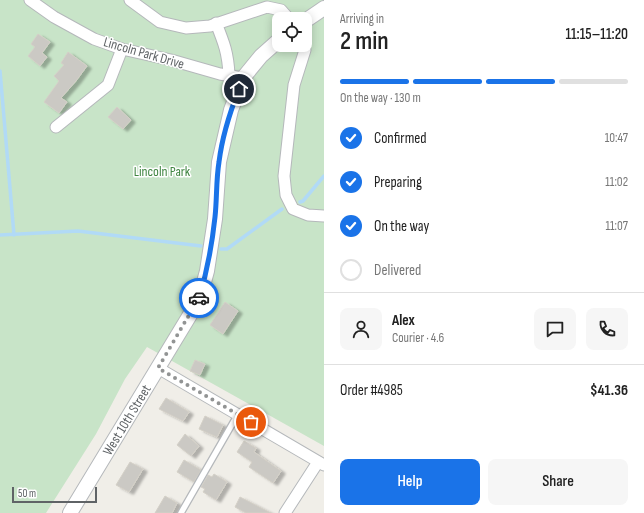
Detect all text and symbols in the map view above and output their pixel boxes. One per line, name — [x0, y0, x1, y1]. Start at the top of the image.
text: Arriving in — [340, 11, 384, 27]
map controls — [272, 12, 312, 52]
button: locate — [272, 12, 312, 52]
text: 11:15–11:20 — [565, 25, 628, 44]
text: 2 min — [340, 26, 389, 57]
street label: Lincoln Park Drive — [102, 33, 186, 73]
pin — [222, 72, 256, 106]
icon: home — [228, 78, 250, 100]
text: On the way · 130 m — [340, 90, 421, 106]
icon: check — [340, 127, 362, 149]
text: Confirmed — [374, 129, 427, 148]
text: 10:47 — [605, 130, 628, 146]
park label: Lincoln Park — [134, 163, 191, 180]
icon: check — [340, 171, 362, 193]
text: Preparing — [374, 173, 422, 192]
text: 11:02 — [605, 174, 628, 190]
icon: check — [340, 215, 362, 237]
text: On the way — [374, 217, 429, 236]
text: 11:07 — [605, 218, 628, 234]
text: Delivered — [374, 261, 421, 280]
courier — [179, 278, 219, 318]
icon: car — [188, 287, 210, 309]
button: person — [340, 308, 382, 350]
button: chat — [534, 308, 576, 350]
button: phone — [586, 308, 628, 350]
text: Alex — [392, 311, 415, 330]
text: Courier · 4.6 — [392, 330, 444, 346]
street label: West 10th Street — [99, 381, 154, 458]
text: Order #4985 — [340, 381, 403, 400]
text: $41.36 — [590, 381, 628, 400]
pin — [234, 405, 268, 439]
icon: bag — [240, 411, 262, 433]
button: Help — [340, 459, 480, 505]
button: Share — [488, 459, 628, 505]
scale bar — [12, 485, 97, 504]
text: 50 m — [18, 487, 36, 500]

